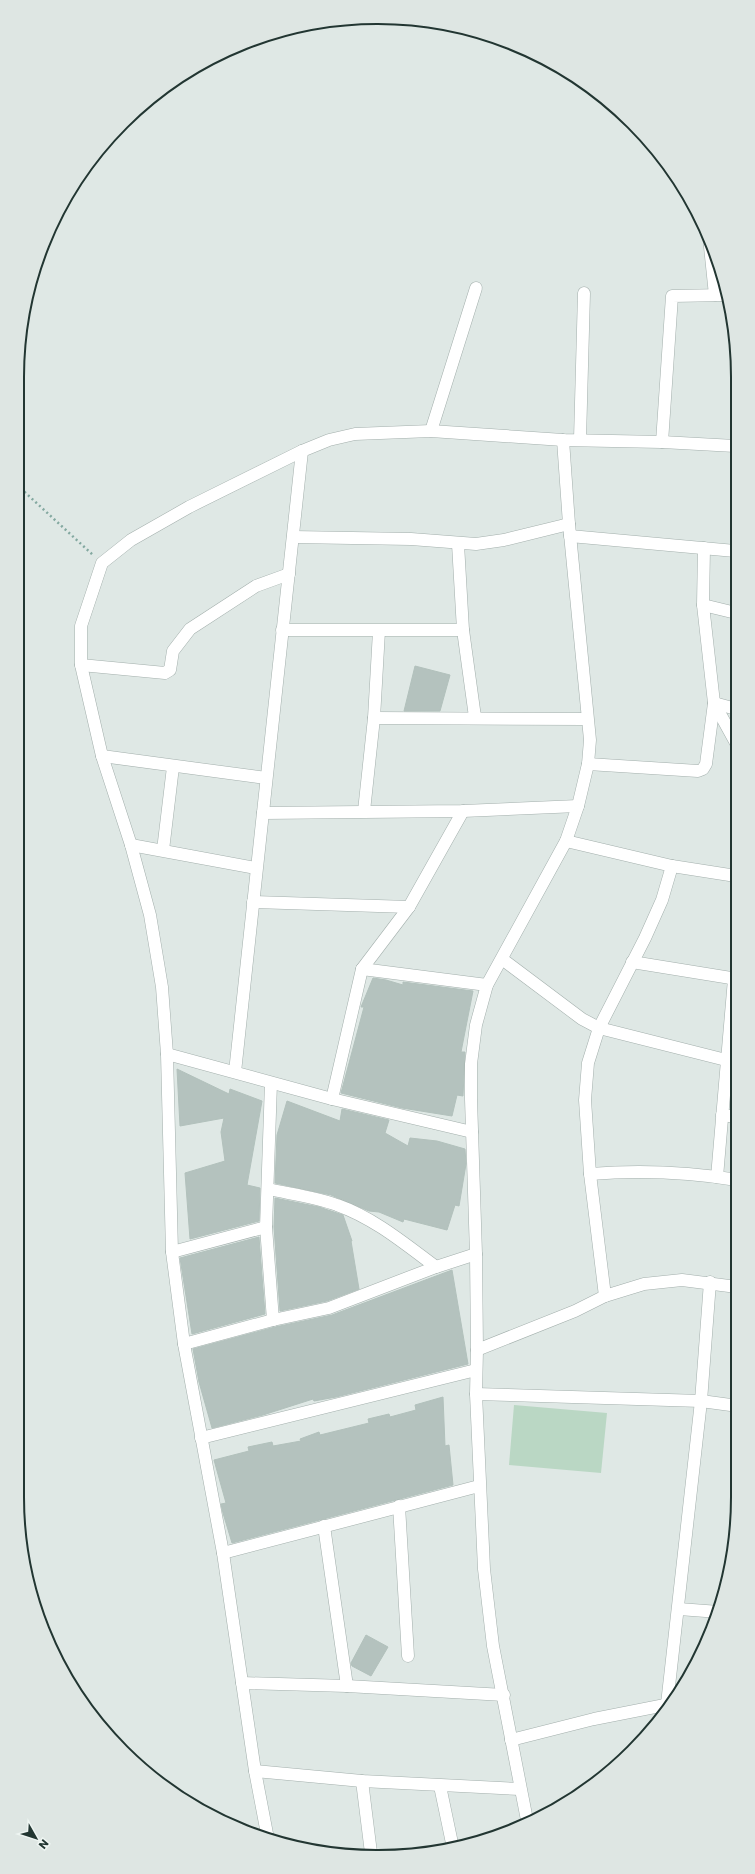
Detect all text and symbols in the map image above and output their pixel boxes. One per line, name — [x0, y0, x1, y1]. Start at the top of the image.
north arrow — [16, 1818, 56, 1858]
text: N — [35, 1836, 53, 1853]

